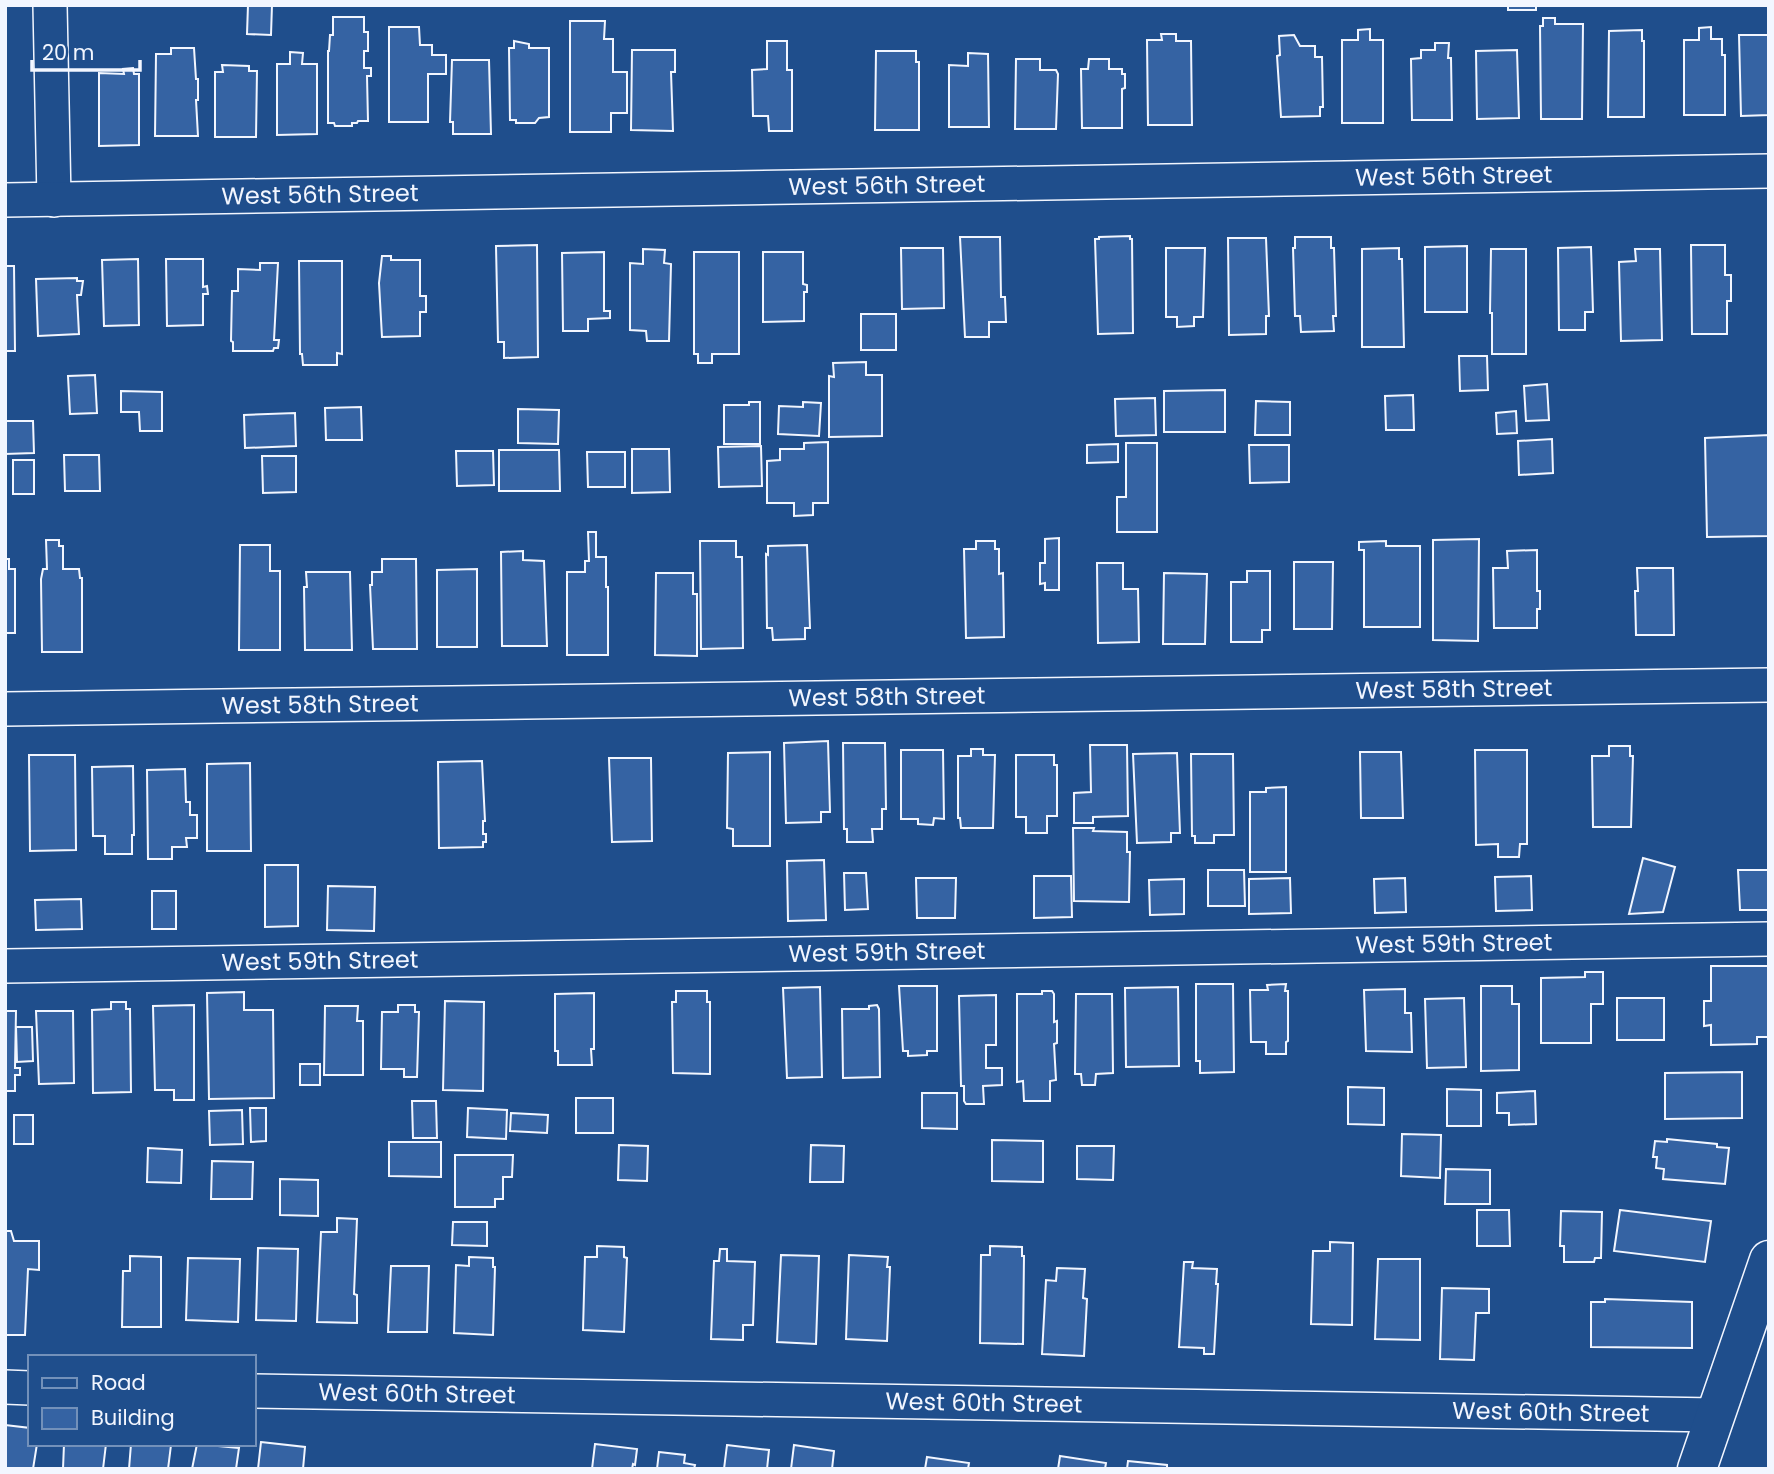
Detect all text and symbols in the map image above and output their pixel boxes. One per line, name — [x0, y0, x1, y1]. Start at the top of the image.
scale bar — [32, 28, 140, 72]
text: 20 m — [42, 38, 95, 67]
street label: West 56th Street — [1355, 158, 1553, 194]
street label: West 56th Street — [788, 167, 986, 203]
street label: West 56th Street — [221, 176, 419, 212]
street label: West 58th Street — [1355, 671, 1553, 707]
street label: West 58th Street — [788, 679, 986, 714]
street label: West 58th Street — [221, 686, 419, 722]
street label: West 59th Street — [1355, 925, 1553, 961]
street label: West 59th Street — [788, 934, 986, 970]
street label: West 59th Street — [221, 943, 419, 979]
legend — [28, 1355, 256, 1446]
text: Road — [91, 1368, 146, 1397]
street label: West 60th Street — [318, 1375, 516, 1411]
street label: West 60th Street — [885, 1384, 1083, 1421]
street label: West 60th Street — [1452, 1394, 1650, 1430]
text: Building — [91, 1403, 175, 1432]

